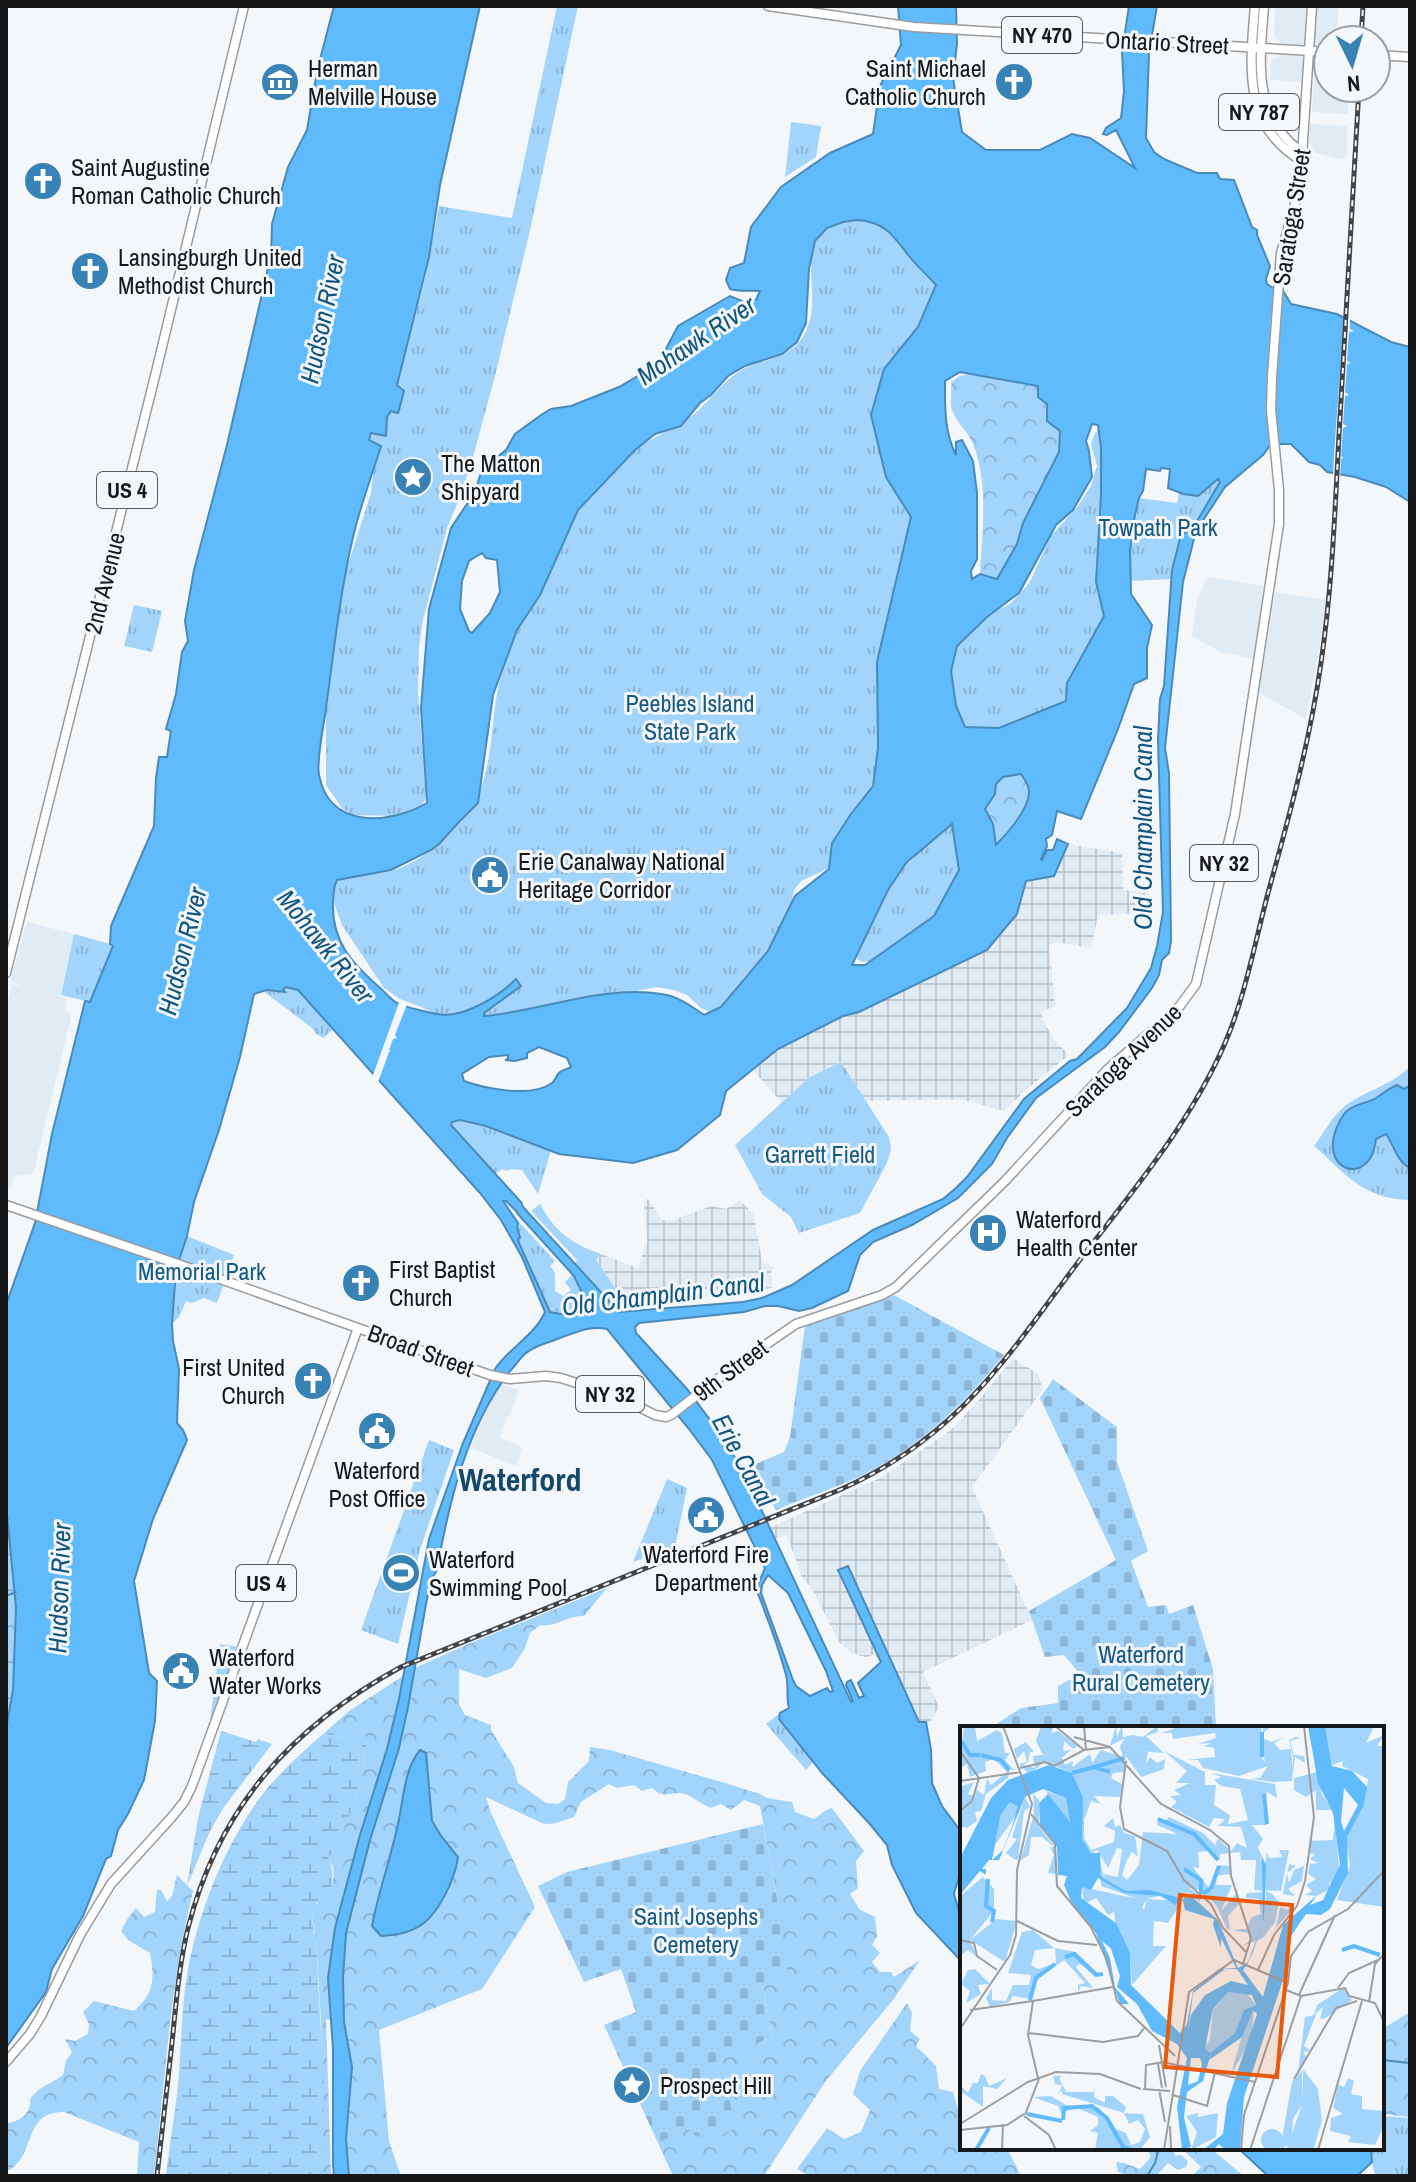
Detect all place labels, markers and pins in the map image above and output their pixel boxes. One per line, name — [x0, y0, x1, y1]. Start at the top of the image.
place label: Herman Melville House — [308, 52, 437, 112]
place label: Saint Michael Catholic Church — [845, 52, 986, 112]
museum icon: Herman Melville House — [259, 61, 301, 103]
church icon: Saint Michael Catholic Church — [993, 61, 1035, 103]
place label: Saint Augustine Roman Catholic Church — [71, 151, 281, 211]
church icon: Saint Augustine Roman Catholic Church — [22, 160, 64, 202]
place label: Lansingburgh United Methodist Church — [118, 241, 302, 301]
church icon: Lansingburgh United Methodist Church — [69, 250, 111, 292]
place label: The Matton Shipyard — [441, 447, 541, 507]
place icon: The Matton Shipyard — [392, 456, 434, 498]
place label: Erie Canalway National Heritage Corridor — [518, 845, 725, 905]
public building icon: Erie Canalway National Heritage Corridor — [469, 854, 511, 896]
place label: Waterford Health Center — [1016, 1203, 1138, 1263]
hospital icon: Waterford Health Center — [967, 1212, 1009, 1254]
place label: First Baptist Church — [389, 1253, 496, 1313]
church icon: First Baptist Church — [340, 1262, 382, 1304]
place label: First United Church — [182, 1351, 285, 1411]
church icon: First United Church — [292, 1360, 334, 1402]
public building icon: Waterford Post Office — [356, 1410, 398, 1452]
place label: Waterford Post Office — [328, 1454, 426, 1514]
public building icon: Waterford Fire Department — [685, 1494, 727, 1536]
place label: Waterford Fire Department — [643, 1538, 769, 1598]
place label: Waterford Swimming Pool — [429, 1543, 567, 1603]
sports icon: Waterford Swimming Pool — [380, 1552, 422, 1594]
place label: Waterford Water Works — [209, 1641, 322, 1701]
public building icon: Waterford Water Works — [160, 1650, 202, 1692]
place icon: Prospect Hill — [611, 2064, 653, 2106]
place label: Prospect Hill — [660, 2069, 772, 2101]

